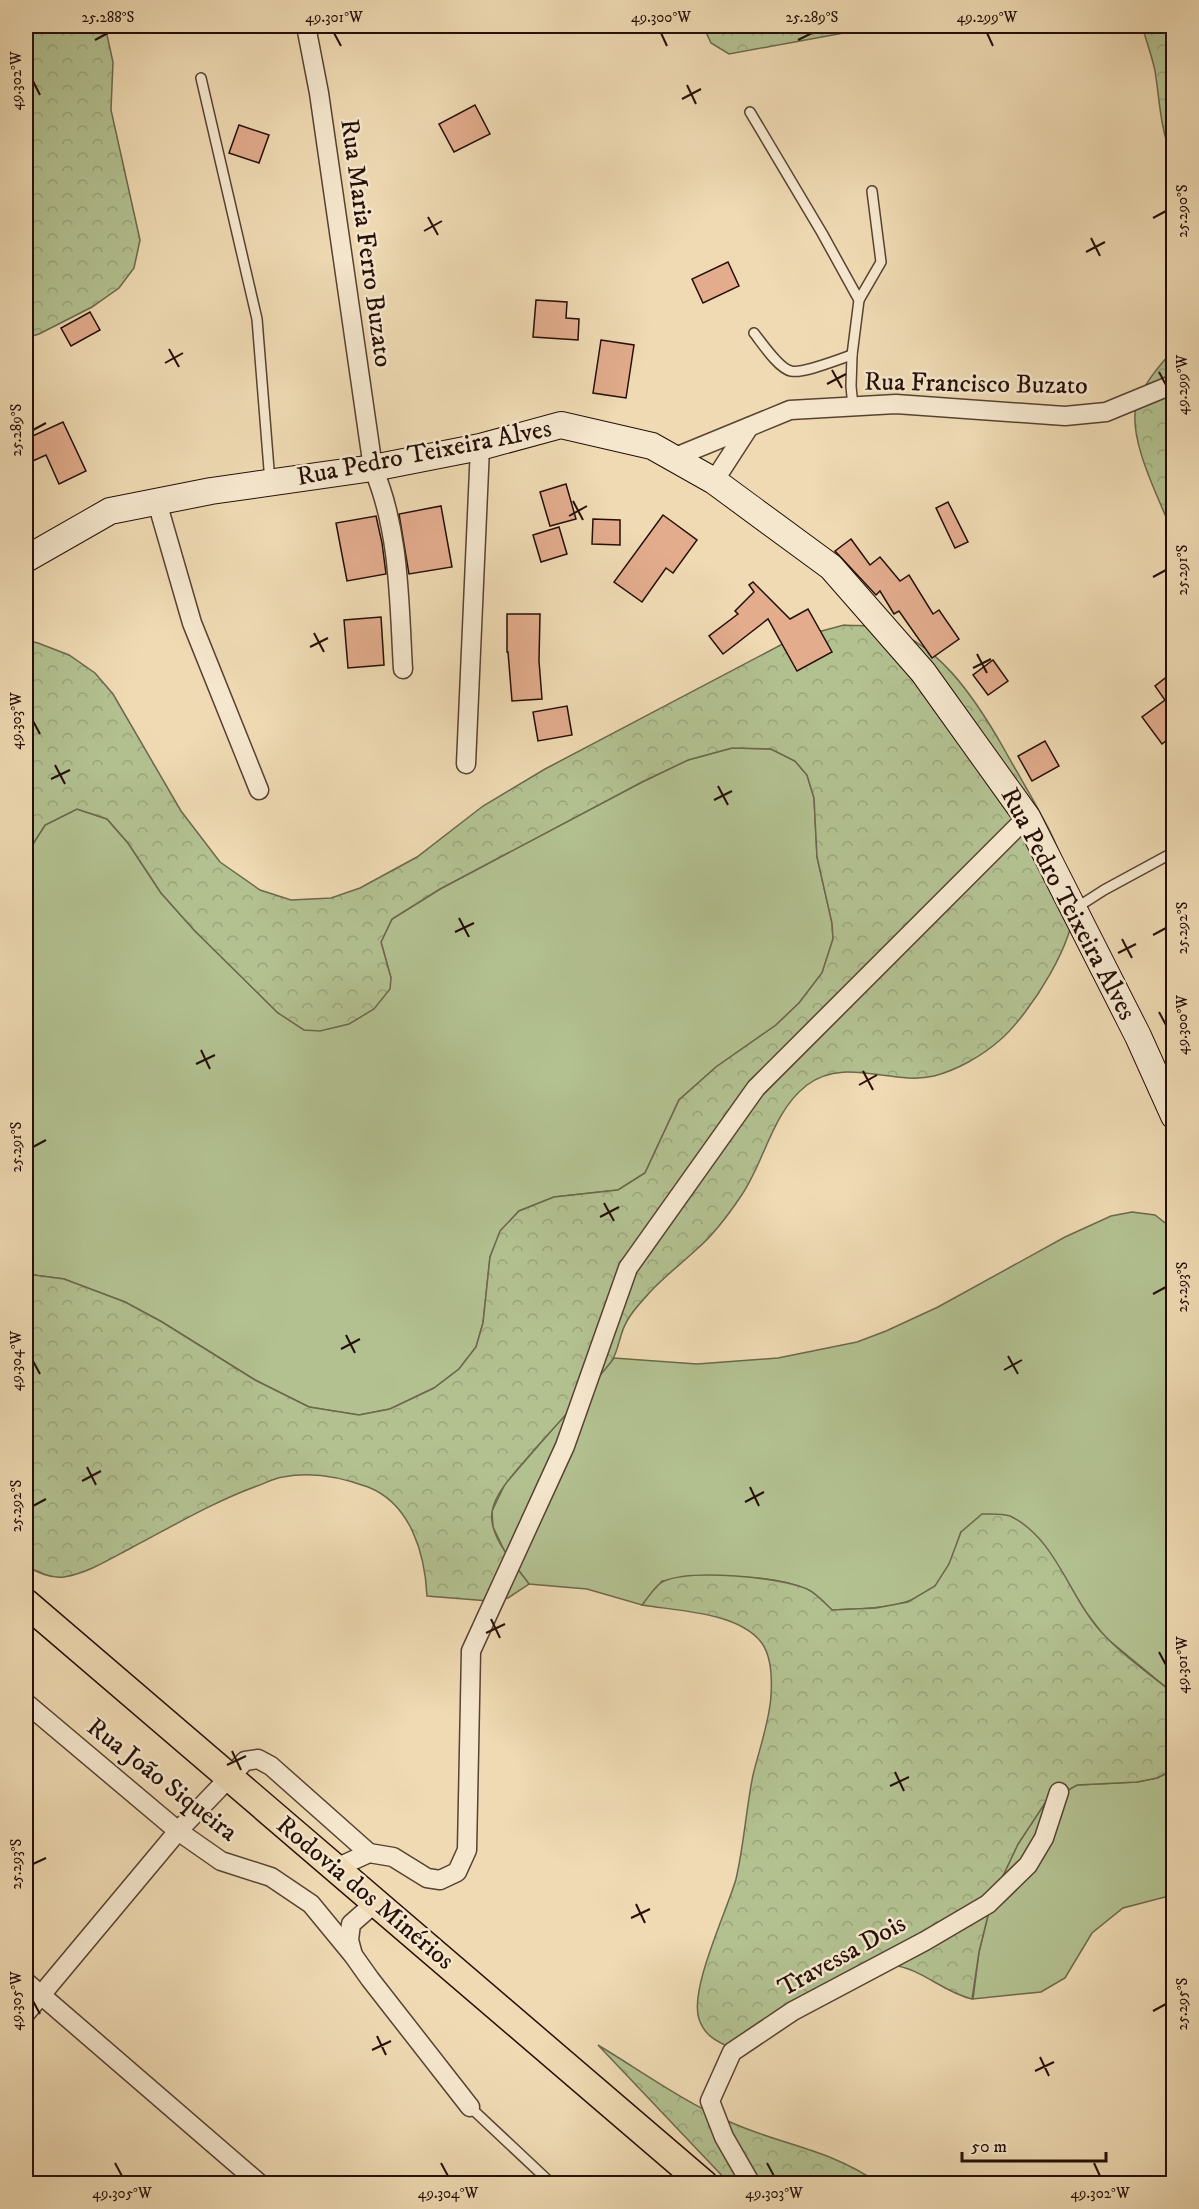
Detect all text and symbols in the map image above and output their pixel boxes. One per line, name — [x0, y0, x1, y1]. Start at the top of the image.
text: 25.288°S — [82, 8, 135, 27]
text: 49.301°W — [305, 8, 363, 27]
text: 49.300°W — [631, 8, 691, 27]
text: 25.289°S — [786, 8, 839, 27]
text: 49.299°W — [957, 8, 1018, 27]
text: 49.302°W — [7, 51, 26, 111]
street label: Rua Maria Ferro Buzato — [332, 117, 400, 369]
text: 25.290°S — [1173, 184, 1192, 238]
text: 49.299°W — [1173, 354, 1192, 415]
street label: Rua Francisco Buzato — [864, 366, 1088, 402]
text: 25.289°S — [7, 403, 26, 456]
street label: Rua Pedro Teixeira Alves — [294, 412, 554, 494]
text: 25.291°S — [1173, 544, 1192, 595]
text: 49.303°W — [7, 692, 26, 750]
street label: Rua Pedro Teixeira Alves — [993, 782, 1143, 1026]
text: 25.292°S — [1173, 902, 1192, 954]
text: 49.300°W — [1173, 995, 1192, 1055]
text: 25.291°S — [7, 1121, 26, 1172]
text: 25.293°S — [1173, 1261, 1192, 1312]
text: 49.304°W — [7, 1331, 26, 1391]
text: 25.292°S — [7, 1480, 26, 1532]
text: 49.301°W — [1173, 1636, 1192, 1694]
street label: Rua João Siqueira — [80, 1711, 244, 1849]
street label: Rodovia dos Minérios — [269, 1809, 461, 1977]
text: 25.293°S — [7, 1838, 26, 1889]
street label: Travessa Dois — [772, 1907, 912, 2005]
text: 49.305°W — [7, 1971, 26, 2031]
text: 25.295°S — [1173, 1977, 1192, 2030]
scale bar — [962, 2125, 1106, 2163]
text: 50 m — [971, 2136, 1007, 2158]
text: 49.305°W — [92, 2184, 152, 2203]
text: 49.304°W — [418, 2184, 478, 2203]
text: 49.303°W — [745, 2184, 803, 2203]
text: 49.302°W — [1070, 2184, 1130, 2203]

